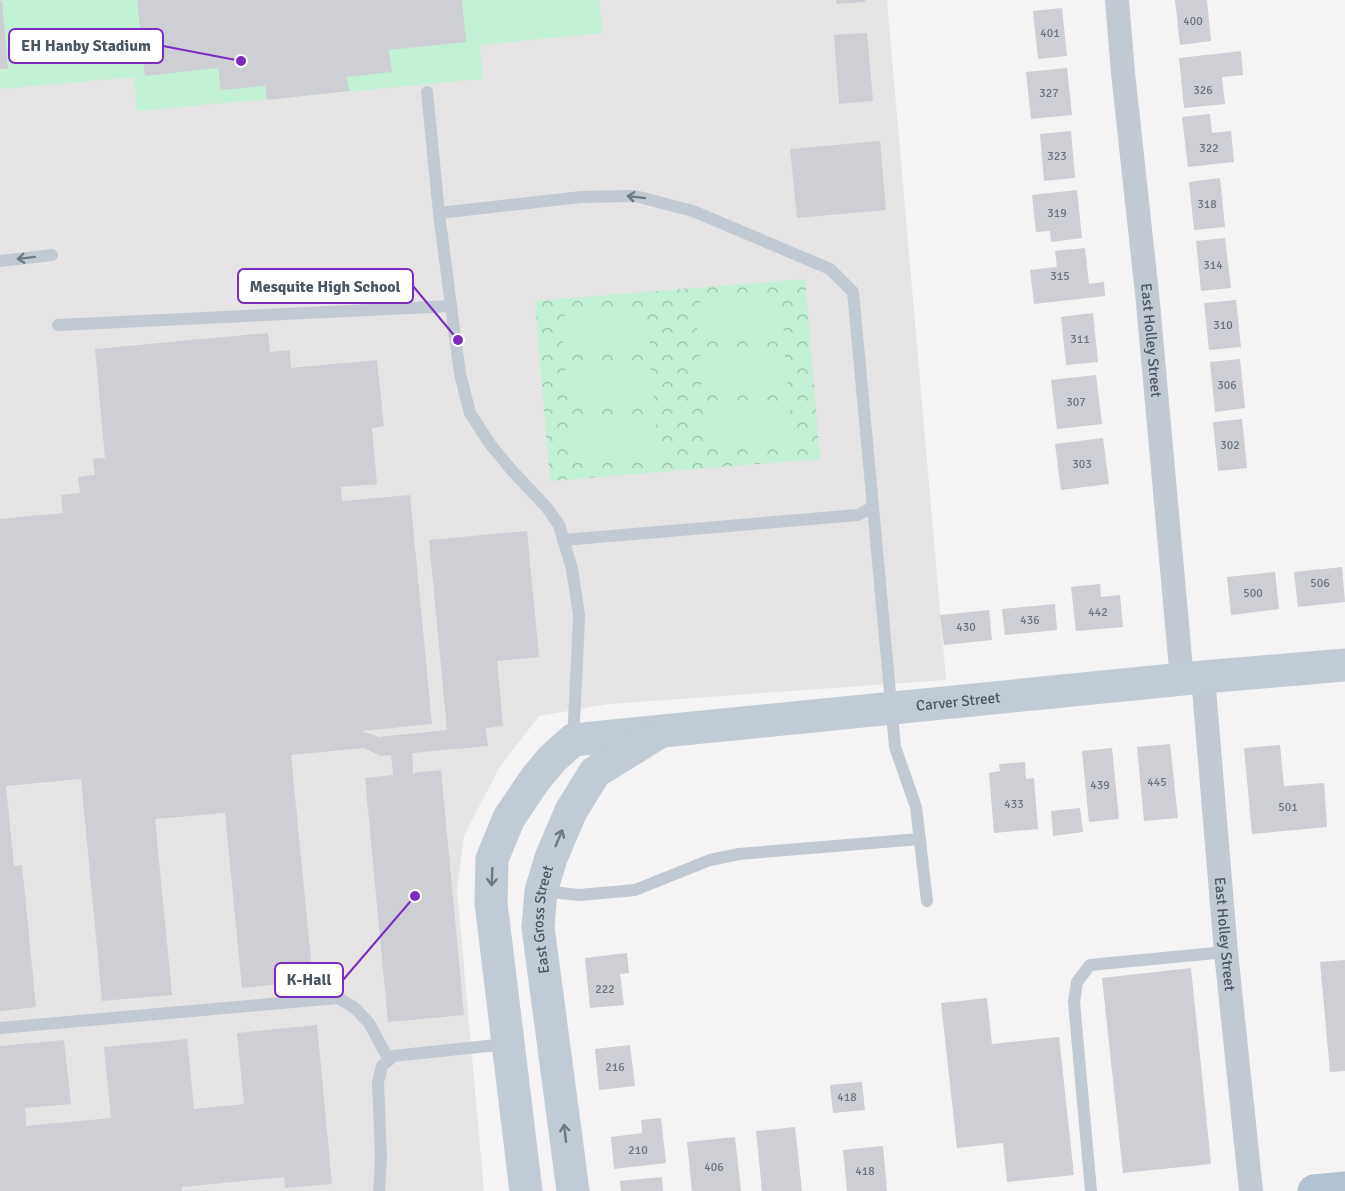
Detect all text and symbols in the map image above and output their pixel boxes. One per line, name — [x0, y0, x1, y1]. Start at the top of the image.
house number: 400 — [1183, 14, 1203, 29]
house number: 401 — [1040, 26, 1060, 41]
callout: EH Hanby Stadium — [9, 29, 163, 63]
text: EH Hanby Stadium — [21, 36, 151, 56]
house number: 326 — [1193, 83, 1213, 98]
house number: 327 — [1039, 86, 1059, 101]
house number: 322 — [1199, 141, 1219, 156]
house number: 323 — [1047, 149, 1067, 164]
one-way arrow — [627, 192, 647, 203]
house number: 318 — [1197, 197, 1217, 212]
house number: 319 — [1047, 206, 1067, 221]
one-way arrow — [16, 253, 36, 264]
house number: 314 — [1203, 258, 1223, 273]
callout: Mesquite High School — [238, 269, 413, 303]
house number: 315 — [1050, 269, 1070, 284]
text: Mesquite High School — [249, 277, 401, 297]
street label: East Holley Street — [1137, 282, 1165, 398]
house number: 310 — [1213, 318, 1233, 333]
house number: 311 — [1070, 332, 1090, 347]
house number: 306 — [1217, 378, 1237, 393]
house number: 307 — [1066, 395, 1086, 410]
house number: 302 — [1220, 438, 1240, 453]
house number: 303 — [1072, 457, 1092, 472]
house number: 506 — [1310, 576, 1330, 591]
house number: 500 — [1243, 586, 1263, 601]
house number: 442 — [1088, 605, 1108, 620]
house number: 436 — [1020, 613, 1040, 628]
house number: 430 — [956, 620, 976, 635]
street label: Carver Street — [915, 688, 1001, 715]
house number: 445 — [1147, 775, 1167, 790]
house number: 439 — [1090, 778, 1110, 793]
house number: 433 — [1004, 797, 1024, 812]
house number: 501 — [1278, 800, 1298, 815]
one-way arrow — [554, 829, 565, 848]
street label: East Gross Street — [529, 863, 557, 975]
one-way arrow — [486, 867, 497, 887]
street label: East Holley Street — [1211, 876, 1239, 992]
callout: K-Hall — [275, 963, 343, 997]
text: K-Hall — [287, 970, 331, 990]
house number: 222 — [595, 982, 615, 997]
house number: 216 — [605, 1060, 625, 1075]
house number: 418 — [837, 1090, 857, 1105]
one-way arrow — [560, 1124, 571, 1143]
house number: 210 — [628, 1143, 648, 1158]
house number: 406 — [704, 1160, 724, 1175]
house number: 418 — [855, 1164, 875, 1179]

